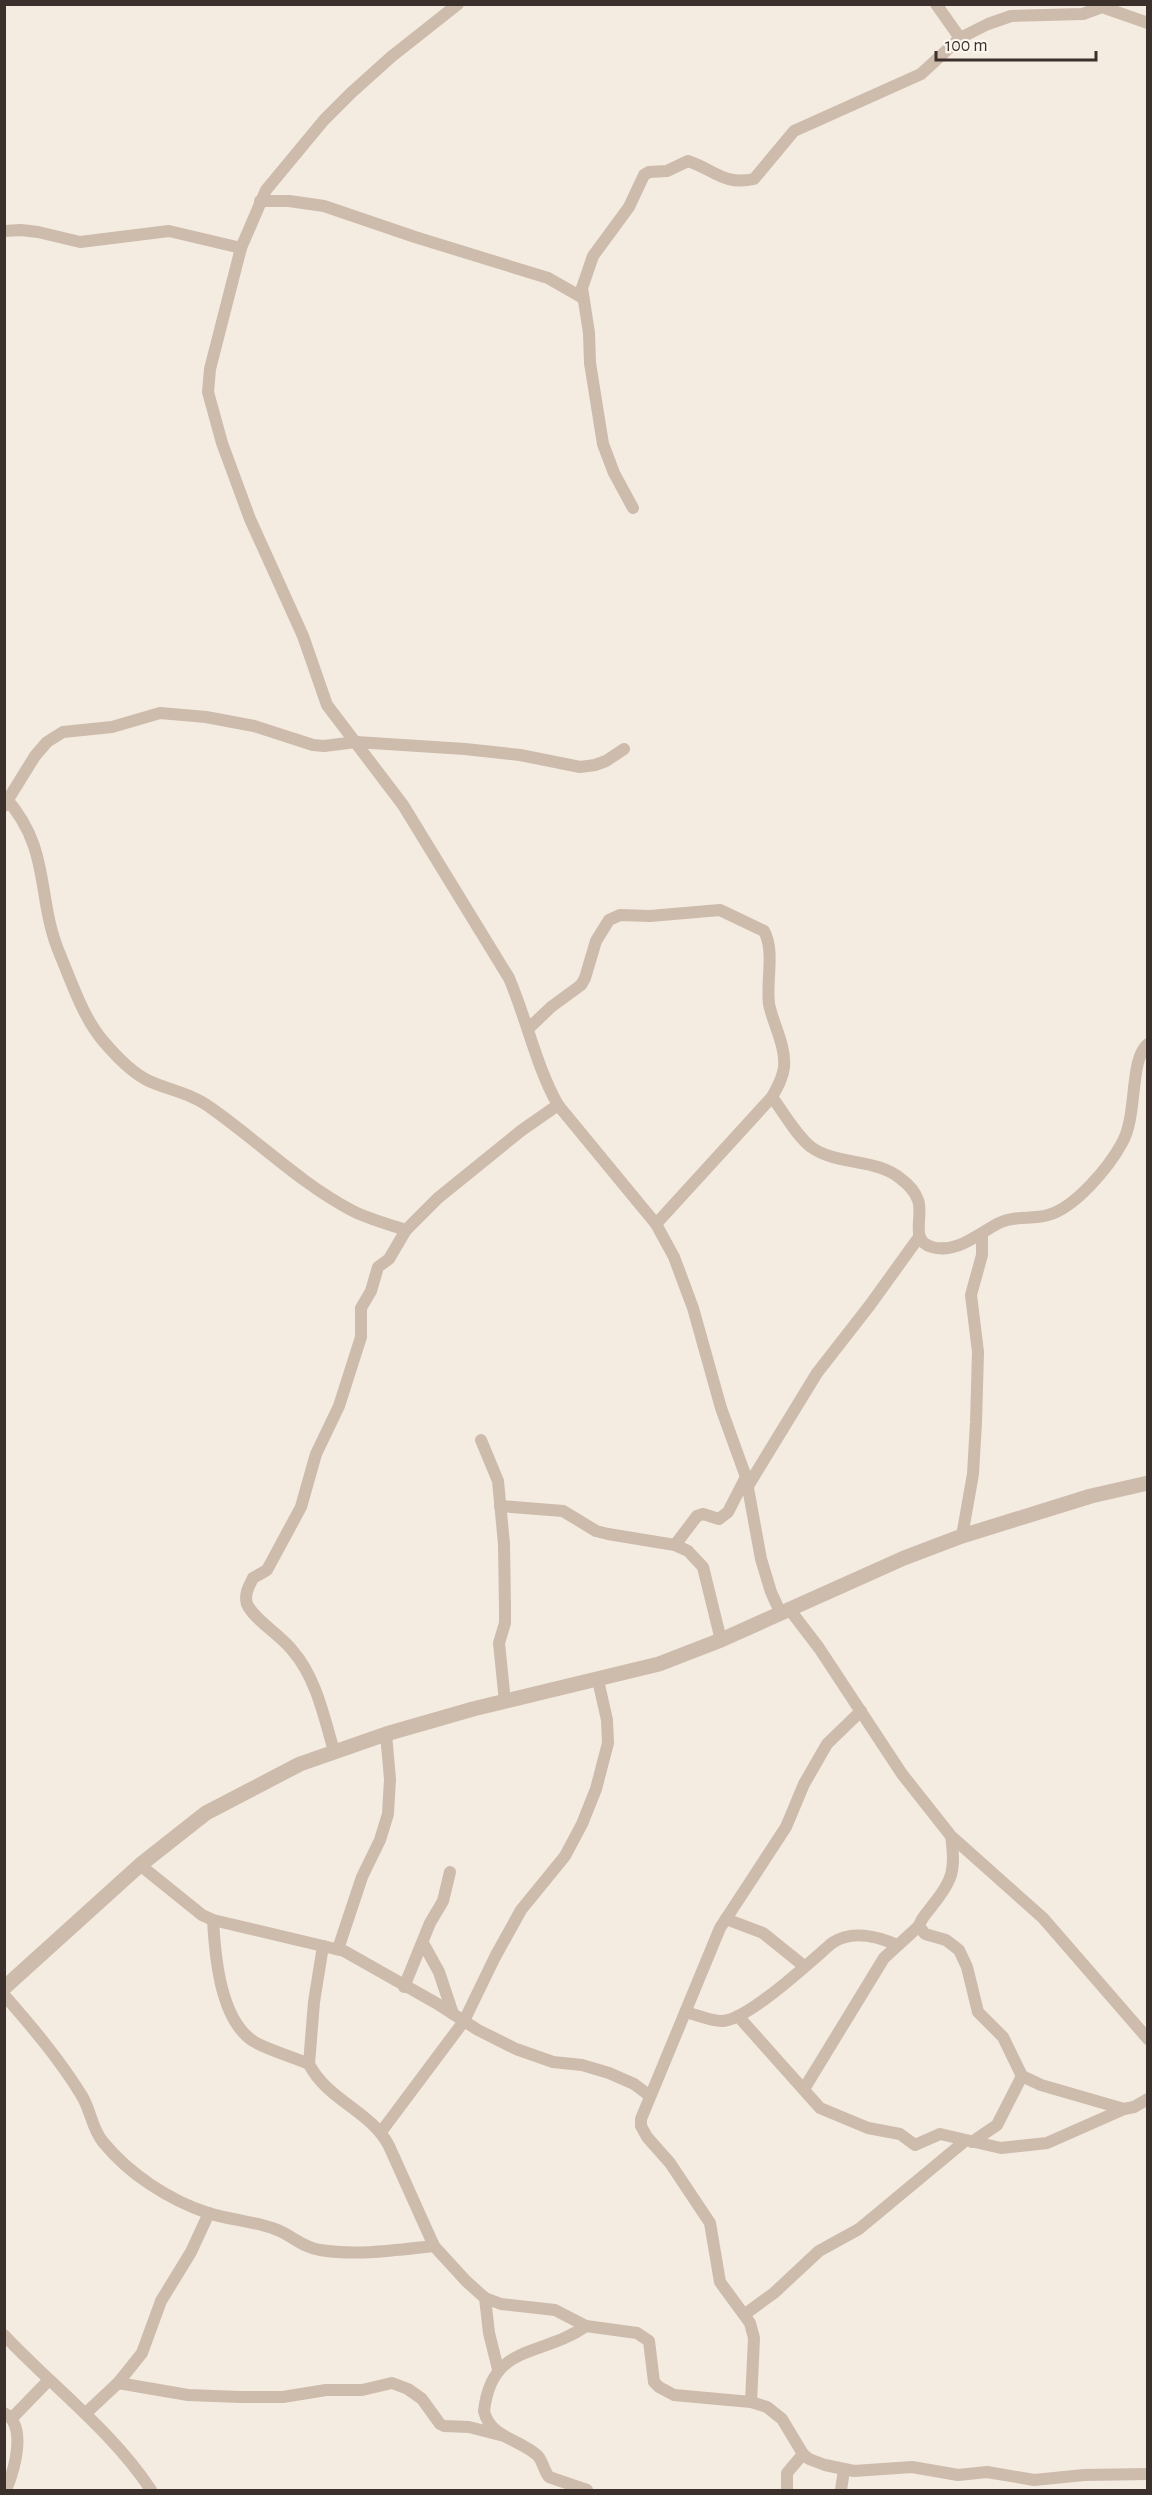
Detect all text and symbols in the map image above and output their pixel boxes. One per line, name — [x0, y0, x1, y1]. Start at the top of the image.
scale bar — [936, 24, 1096, 62]
text: 100 m — [945, 37, 988, 55]

